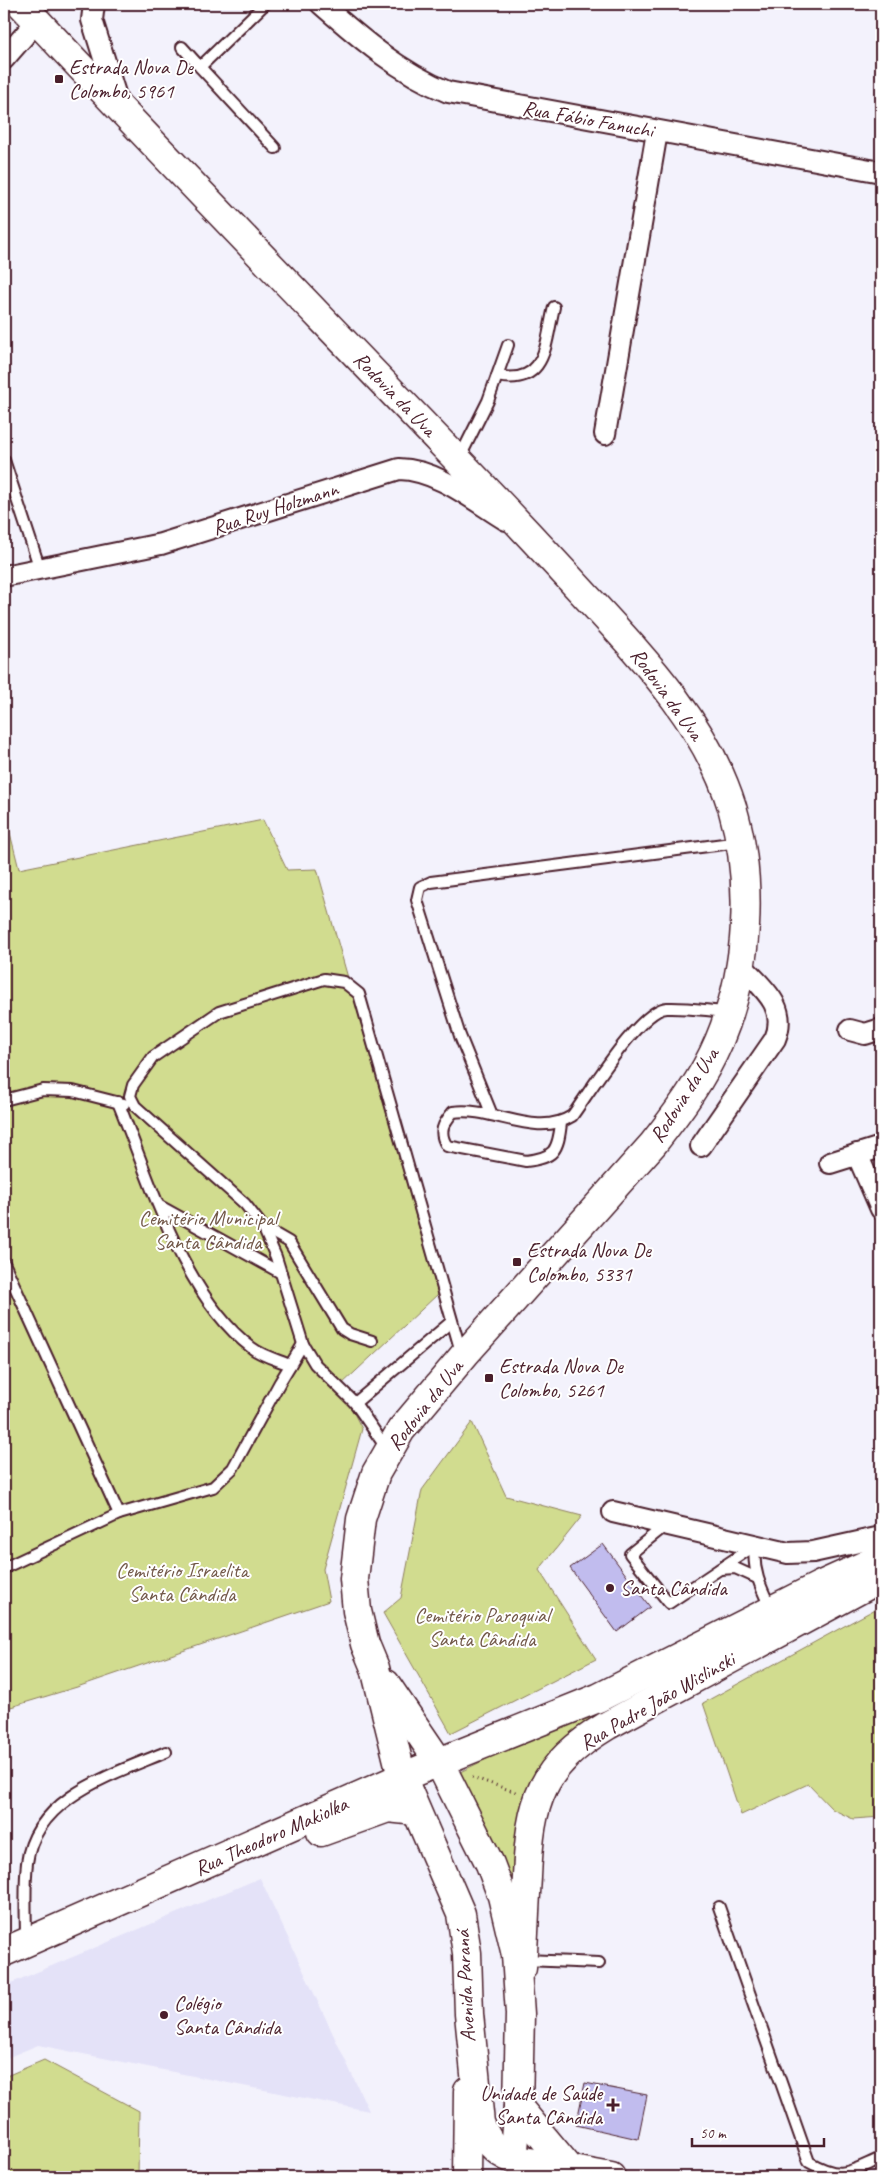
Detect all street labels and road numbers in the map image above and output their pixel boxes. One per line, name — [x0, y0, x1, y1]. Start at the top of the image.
street label: Rua Fábio Fanuchi — [520, 95, 659, 144]
street label: Rodovia da Uva — [348, 346, 443, 444]
street label: Rua Ruy Holzmann — [209, 475, 343, 541]
street label: Rodovia da Uva — [625, 643, 711, 747]
street label: Rodovia da Uva — [644, 1041, 726, 1147]
street label: Rodovia da Uva — [382, 1353, 470, 1455]
street label: Rua Padre João Wislinski — [575, 1645, 742, 1756]
street label: Rua Theodoro Makiolka — [190, 1790, 353, 1881]
street label: Avenida Paraná — [449, 1927, 481, 2043]

